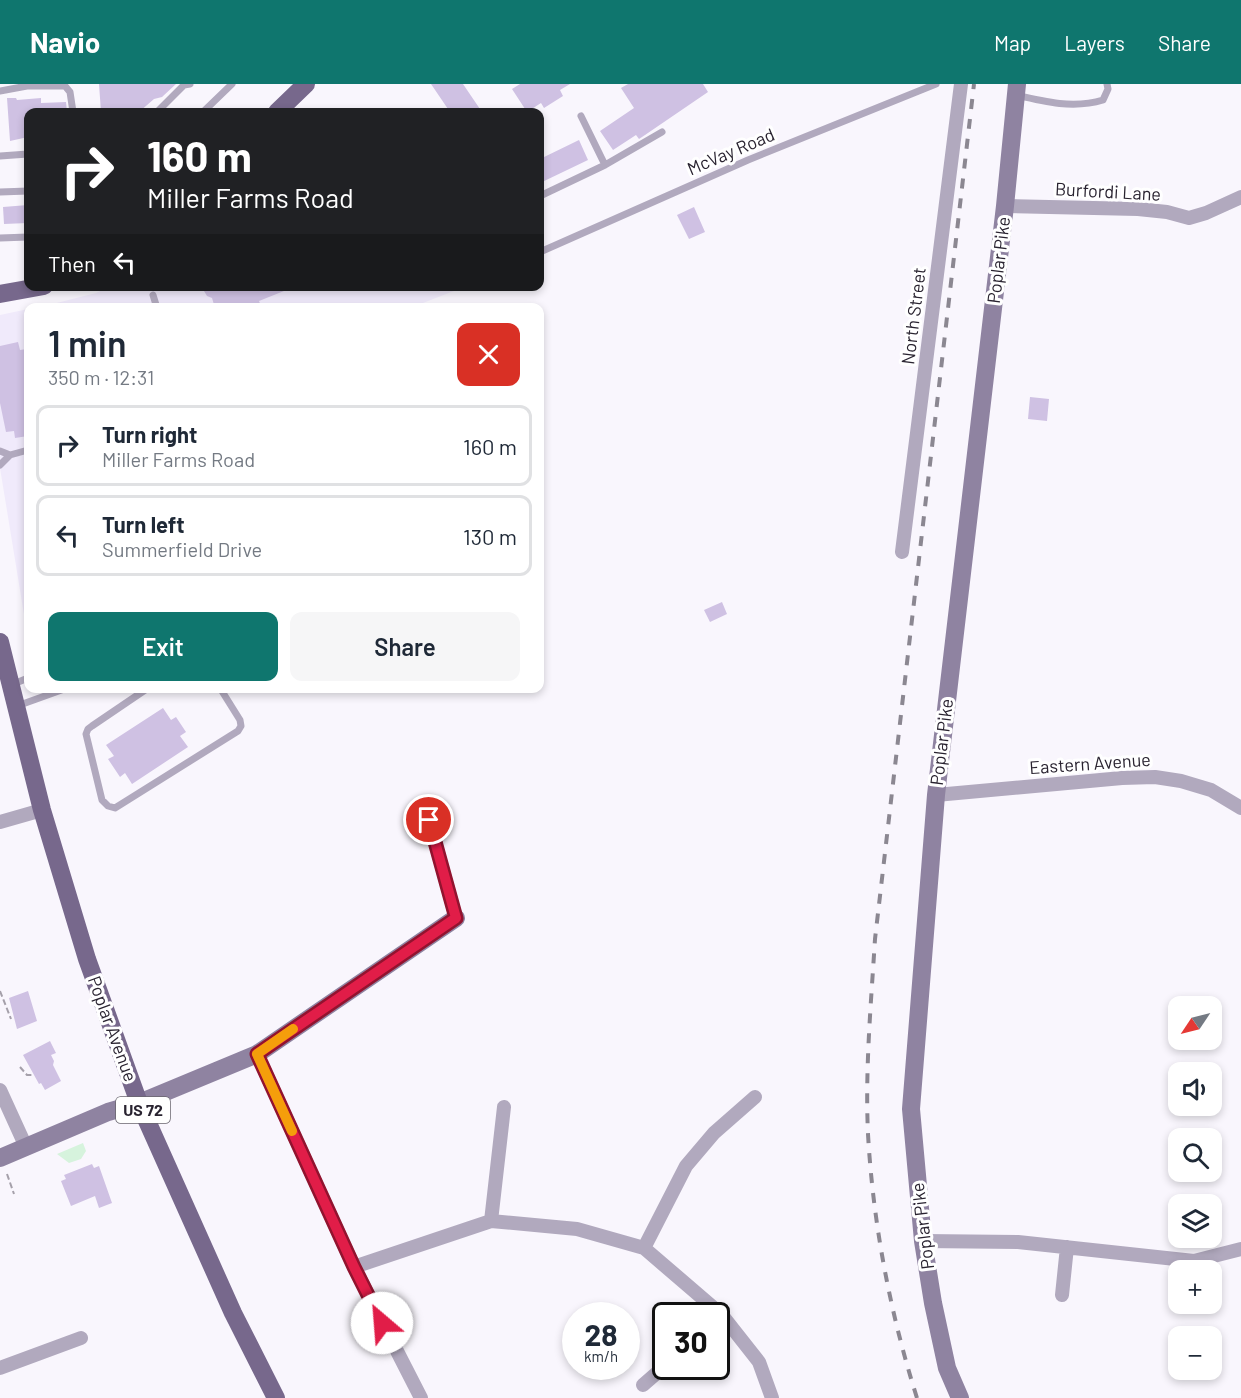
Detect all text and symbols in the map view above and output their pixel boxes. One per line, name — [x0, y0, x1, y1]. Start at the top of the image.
text: Navio — [30, 25, 100, 59]
text: Map — [994, 30, 1031, 55]
text: Layers — [1064, 30, 1125, 55]
text: Share — [1158, 30, 1211, 55]
street label: McVay Road — [684, 123, 778, 179]
text: 160 m — [147, 130, 252, 180]
icon: right — [48, 132, 126, 210]
street label: Burfordi Lane — [1055, 177, 1162, 205]
text: Miller Farms Road — [147, 181, 354, 213]
street label: Poplar Pike — [982, 215, 1014, 304]
icon: left — [108, 246, 141, 279]
text: Then — [48, 250, 96, 276]
street label: North Street — [896, 266, 930, 366]
text: 1 min — [48, 321, 127, 364]
button: close — [457, 323, 520, 386]
text: 350 m · 12:31 — [48, 365, 154, 389]
text: Turn right — [102, 421, 197, 447]
icon: right — [51, 429, 84, 462]
text: 160 m — [463, 433, 517, 459]
text: Miller Farms Road — [102, 447, 255, 471]
text: Turn left — [102, 511, 185, 537]
icon: left — [51, 519, 84, 552]
text: 130 m — [463, 523, 517, 549]
text: Summerfield Drive — [102, 537, 262, 561]
button: Exit — [48, 612, 278, 681]
button: Share — [290, 612, 520, 681]
street label: Poplar Pike — [925, 697, 957, 786]
street label: Eastern Avenue — [1028, 748, 1151, 778]
pin — [403, 794, 454, 845]
icon: arrive — [412, 803, 445, 836]
street label: Poplar Avenue — [84, 973, 142, 1084]
north arrow — [1168, 996, 1222, 1050]
map controls — [1168, 996, 1222, 1380]
button: sound — [1168, 1062, 1222, 1116]
road number: US 72 — [116, 1097, 170, 1123]
button: search — [1168, 1128, 1222, 1182]
street label: Poplar Pike — [906, 1182, 938, 1271]
button: layers — [1168, 1194, 1222, 1248]
button: + — [1168, 1260, 1222, 1314]
position arrow — [350, 1291, 414, 1355]
speed limit sign: 30 — [652, 1302, 730, 1380]
text: 28 — [584, 1316, 618, 1352]
button: − — [1168, 1326, 1222, 1380]
text: km/h — [584, 1347, 618, 1365]

